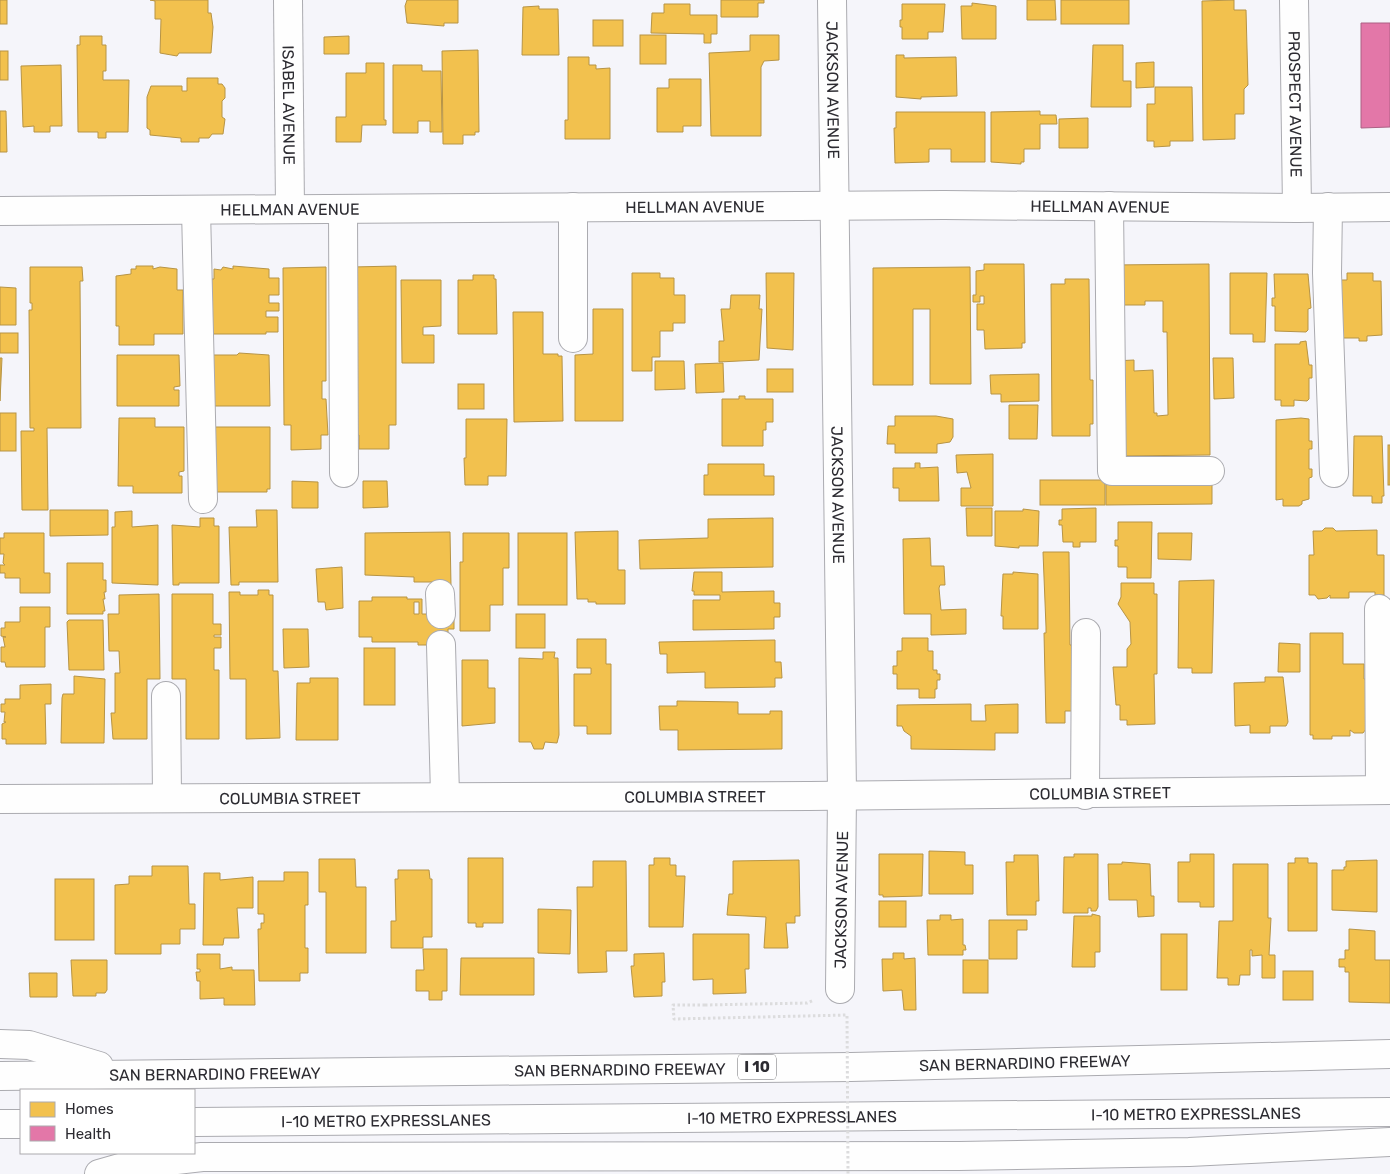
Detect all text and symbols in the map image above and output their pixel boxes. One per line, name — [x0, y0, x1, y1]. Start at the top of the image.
street label: JACKSON AVENUE — [822, 21, 843, 159]
street label: PROSPECT AVENUE — [1284, 31, 1306, 177]
street label: ISABEL AVENUE — [278, 45, 299, 165]
street label: HELLMAN AVENUE — [625, 197, 765, 217]
street label: HELLMAN AVENUE — [1030, 197, 1170, 217]
street label: HELLMAN AVENUE — [220, 200, 360, 220]
street label: JACKSON AVENUE — [827, 426, 848, 564]
street label: COLUMBIA STREET — [1029, 783, 1171, 804]
street label: COLUMBIA STREET — [624, 787, 766, 807]
street label: COLUMBIA STREET — [219, 789, 361, 808]
street label: JACKSON AVENUE — [831, 831, 852, 969]
street label: SAN BERNARDINO FREEWAY — [919, 1051, 1131, 1075]
road number: I 10 — [738, 1054, 776, 1080]
street label: SAN BERNARDINO FREEWAY — [514, 1059, 726, 1081]
street label: SAN BERNARDINO FREEWAY — [109, 1064, 321, 1085]
legend — [20, 1089, 195, 1154]
text: Homes — [65, 1100, 114, 1118]
street label: I-10 METRO EXPRESSLANES — [1091, 1104, 1301, 1125]
street label: I-10 METRO EXPRESSLANES — [687, 1107, 897, 1128]
street label: I-10 METRO EXPRESSLANES — [281, 1111, 491, 1131]
text: Health — [65, 1125, 111, 1143]

